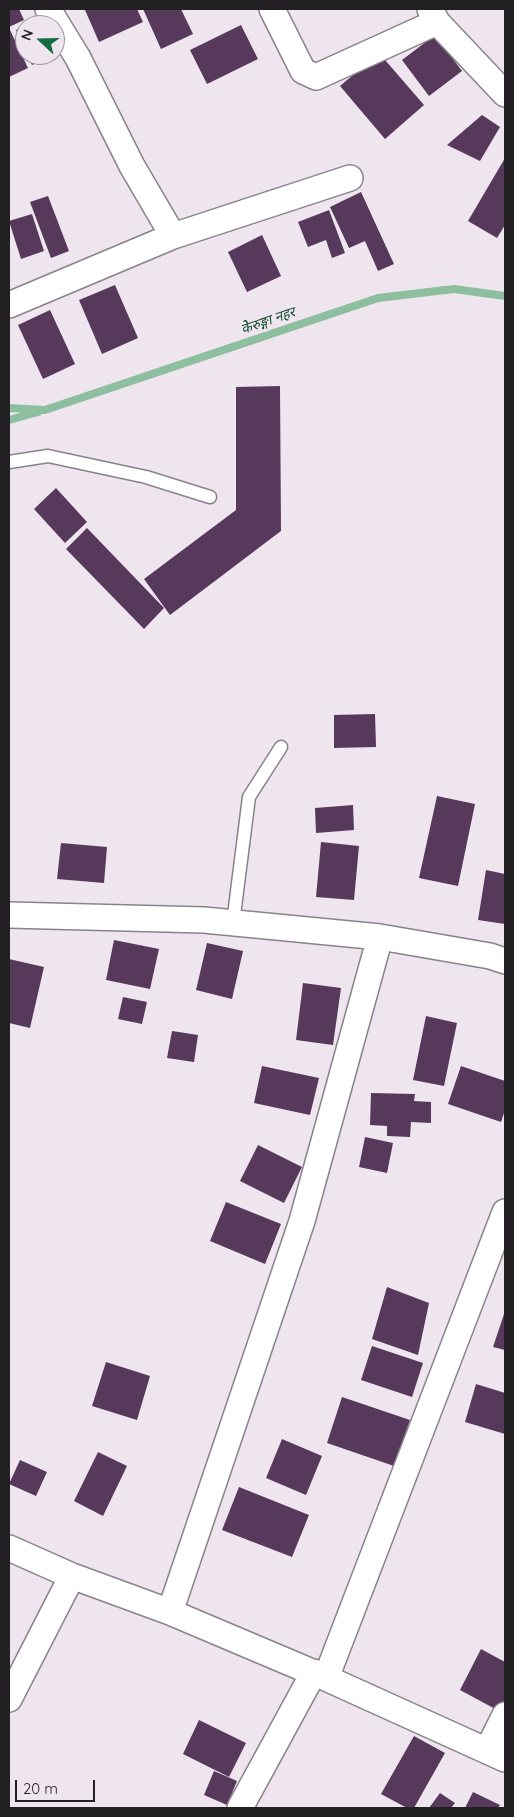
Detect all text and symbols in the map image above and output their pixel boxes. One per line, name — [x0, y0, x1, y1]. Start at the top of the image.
north arrow — [15, 15, 65, 65]
text: N — [17, 27, 37, 43]
water label: केेरुङ्गा नहर — [239, 304, 297, 338]
scale bar — [18, 1770, 98, 1802]
text: 20 m — [23, 1779, 58, 1798]

